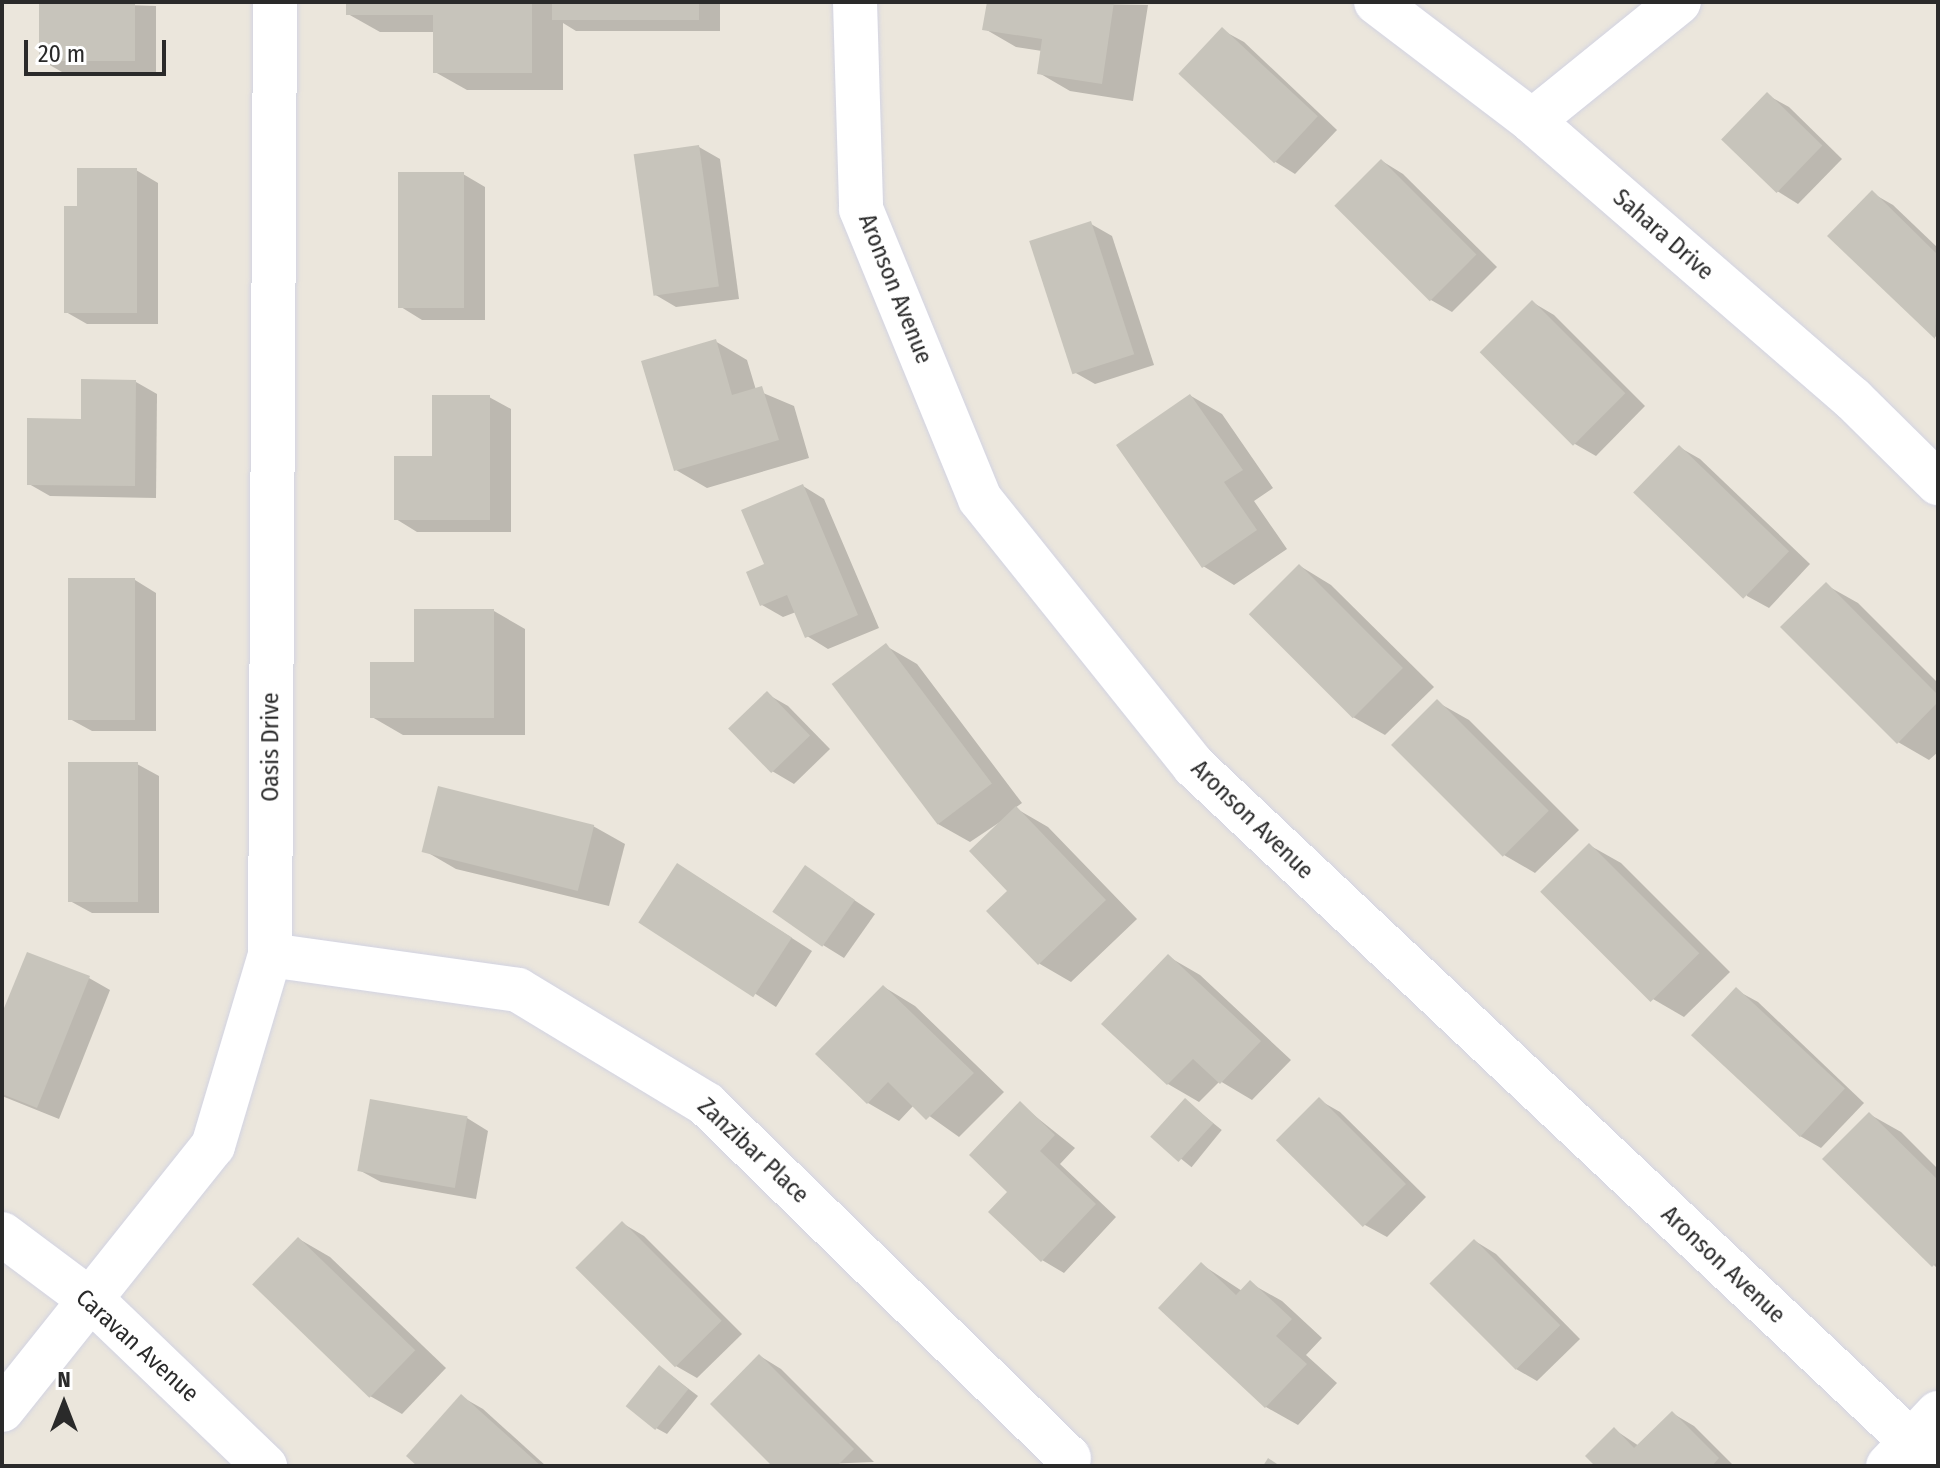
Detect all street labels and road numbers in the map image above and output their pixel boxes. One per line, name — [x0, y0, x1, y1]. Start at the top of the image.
street label: Sahara Drive — [1607, 183, 1719, 287]
street label: Aronson Avenue — [852, 210, 938, 368]
street label: Oasis Drive — [257, 692, 285, 802]
street label: Aronson Avenue — [1185, 754, 1319, 886]
street label: Zanzibar Place — [692, 1092, 814, 1210]
street label: Aronson Avenue — [1655, 1200, 1791, 1330]
street label: Caravan Avenue — [70, 1283, 204, 1409]

